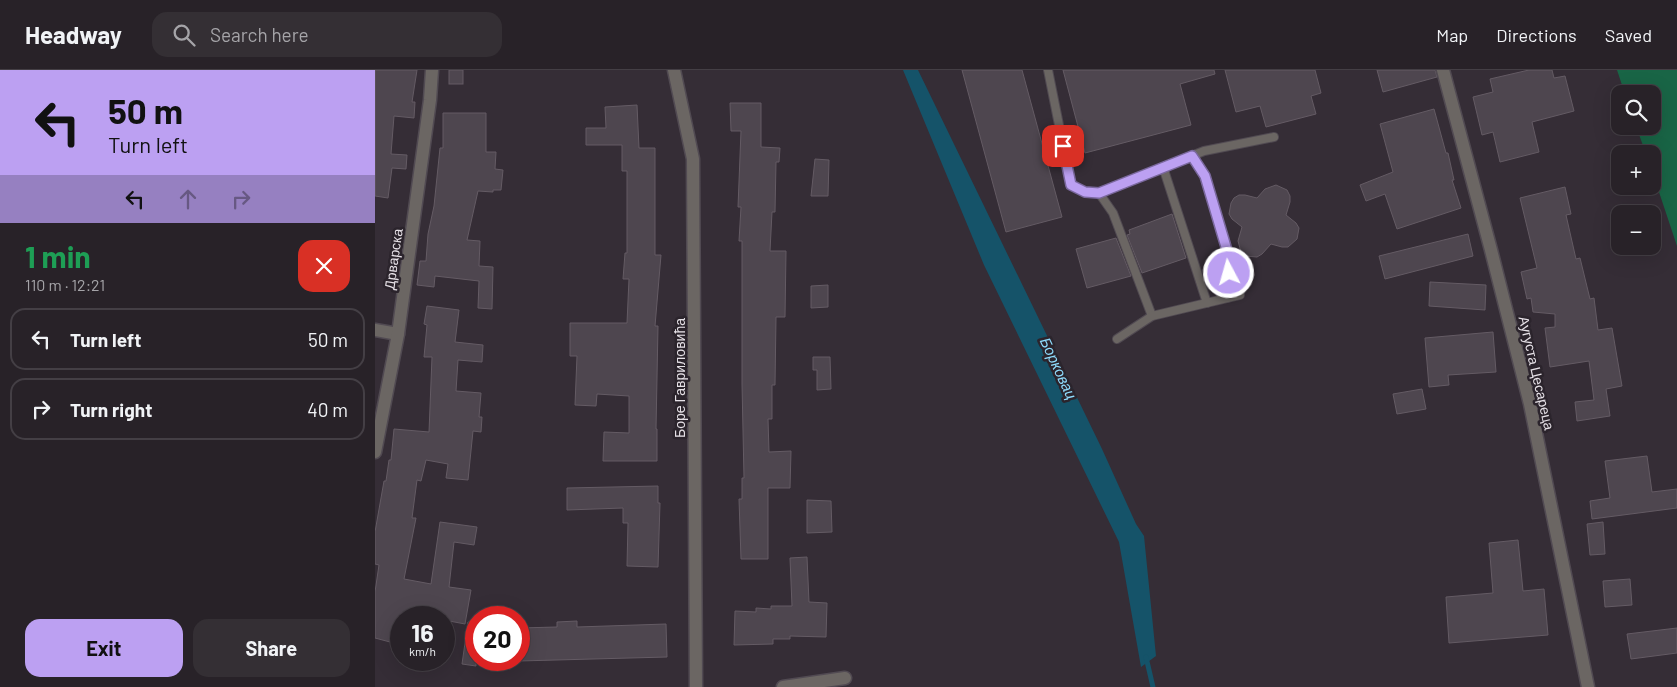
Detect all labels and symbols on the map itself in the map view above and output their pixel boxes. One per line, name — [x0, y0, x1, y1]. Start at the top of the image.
pin — [1042, 125, 1084, 167]
street label: Дрварска — [380, 227, 406, 291]
position arrow — [1202, 246, 1254, 298]
street label: Аугуста Цесареца — [1516, 314, 1558, 432]
street label: Боре Гавриловића — [671, 318, 688, 438]
water label: Борковац — [1037, 334, 1081, 402]
speed limit sign: 20 — [465, 606, 530, 671]

